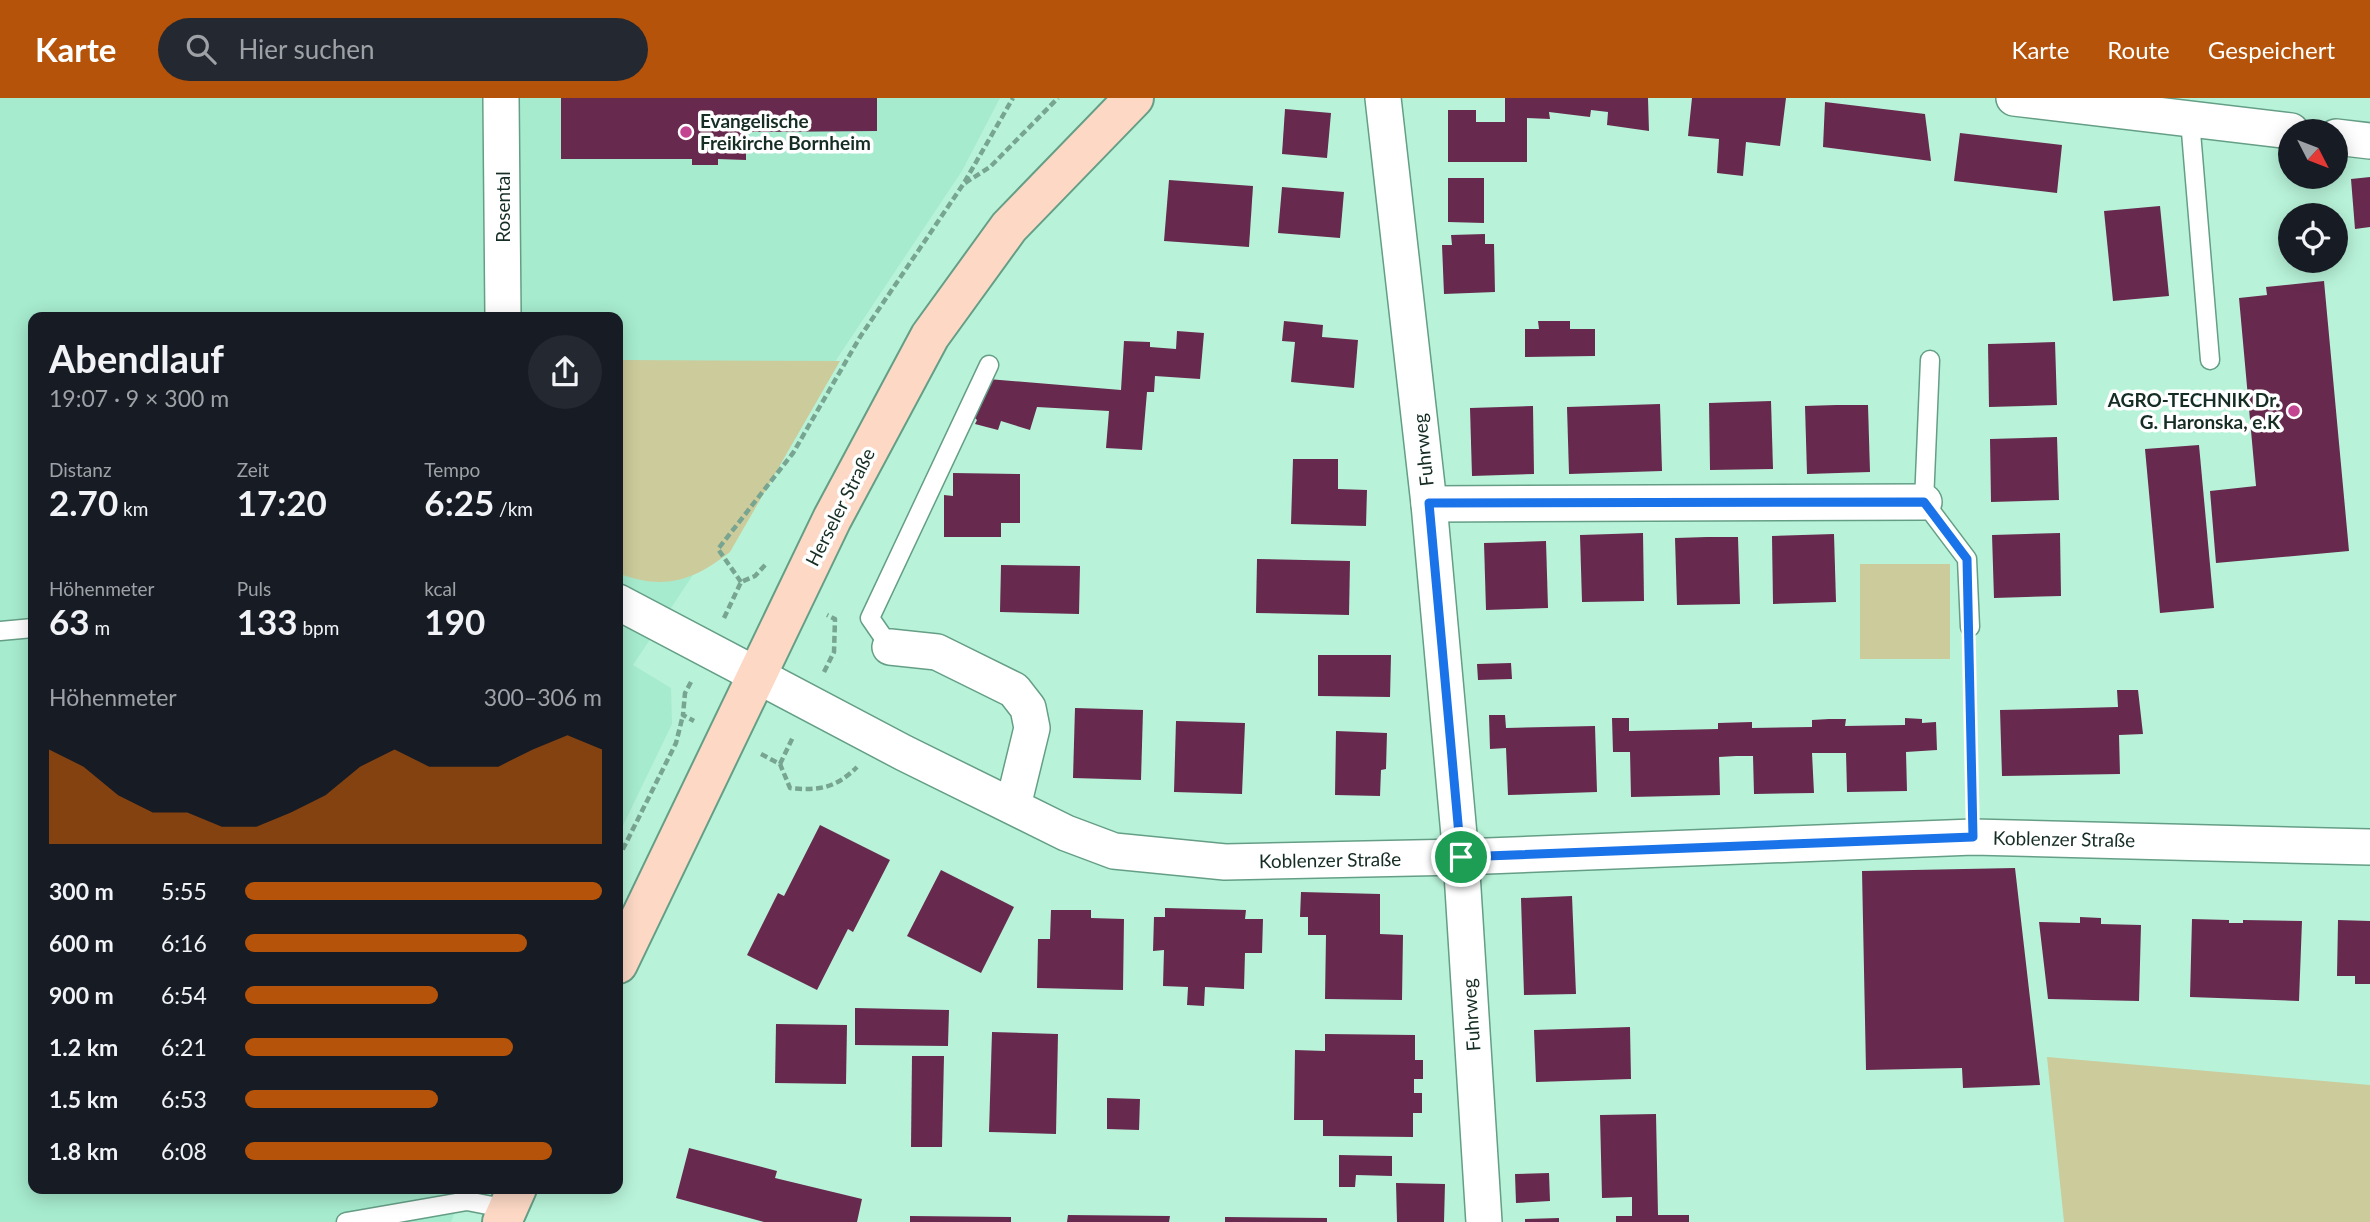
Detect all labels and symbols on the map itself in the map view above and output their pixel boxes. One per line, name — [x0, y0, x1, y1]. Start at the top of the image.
place label: Evangelische Freikirche Bornheim — [700, 109, 871, 154]
north arrow — [2278, 119, 2348, 189]
marker: Evangelische Freikirche Bornheim — [678, 124, 694, 140]
street label: Rosental — [491, 171, 514, 243]
place label: AGRO-TECHNIK Dr. G. Haronska, e.K — [2107, 388, 2281, 433]
marker: AGRO-TECHNIK Dr. G. Haronska, e.K — [2286, 403, 2302, 419]
street label: Fuhrweg — [1407, 413, 1438, 487]
street label: Herseler Straße — [800, 444, 879, 570]
street label: Koblenzer Straße — [1993, 826, 2135, 851]
pin — [1431, 827, 1491, 887]
street label: Koblenzer Straße — [1259, 847, 1401, 872]
street label: Fuhrweg — [1456, 978, 1485, 1052]

